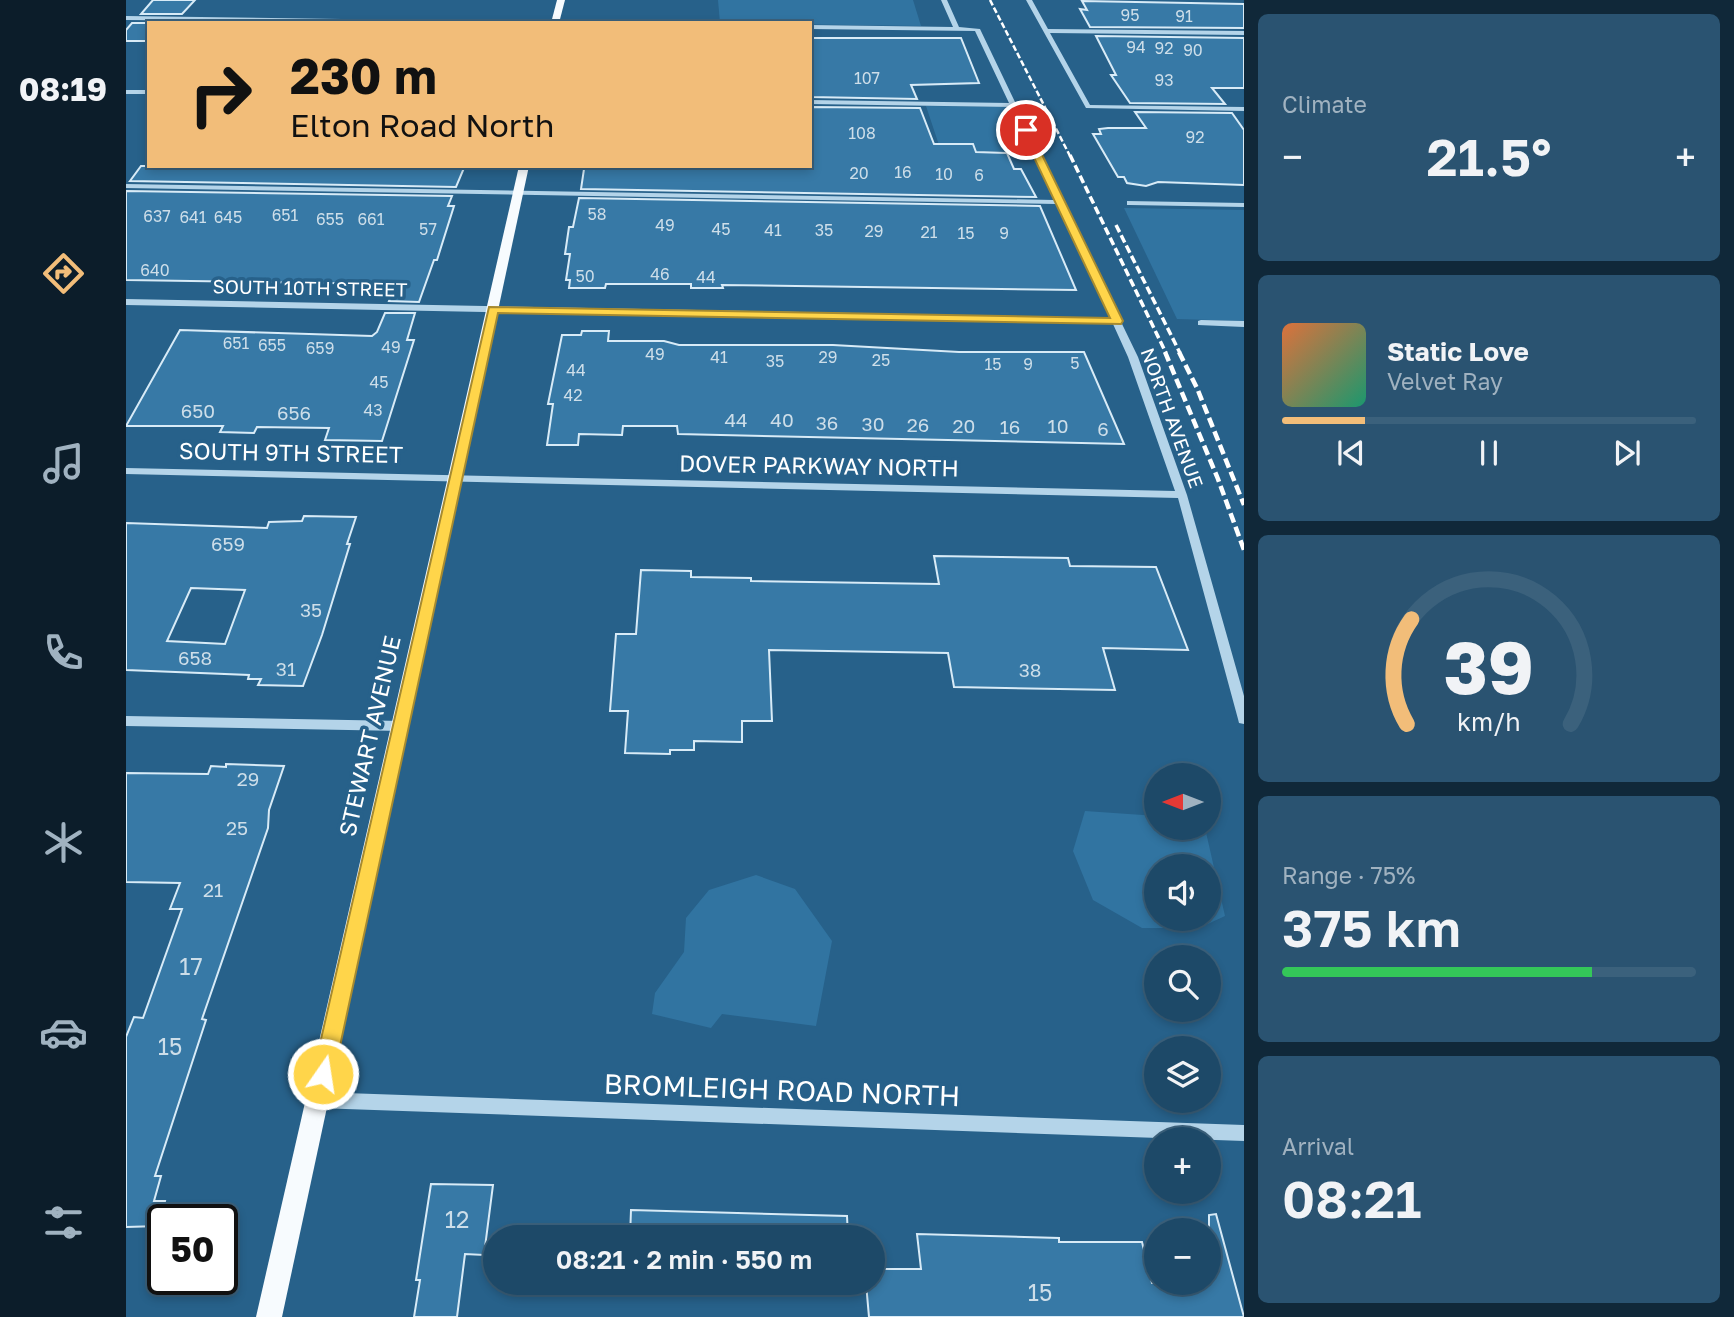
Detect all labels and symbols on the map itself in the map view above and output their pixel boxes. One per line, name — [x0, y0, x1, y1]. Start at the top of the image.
house number: 95 — [1121, 5, 1139, 25]
house number: 91 — [1175, 6, 1193, 26]
house number: 94 — [1126, 37, 1146, 57]
house number: 92 — [1155, 38, 1173, 58]
house number: 90 — [1183, 40, 1203, 60]
house number: 107 — [854, 68, 880, 88]
house number: 93 — [1154, 70, 1174, 90]
pin — [996, 100, 1056, 160]
house number: 108 — [848, 123, 876, 143]
house number: 92 — [1186, 127, 1204, 147]
house number: 16 — [894, 162, 912, 182]
house number: 20 — [849, 163, 869, 183]
house number: 10 — [935, 164, 953, 184]
house number: 6 — [974, 165, 984, 185]
house number: 58 — [587, 204, 607, 224]
house number: 651 — [272, 205, 299, 225]
house number: 637 — [143, 206, 171, 226]
house number: 641 — [179, 207, 207, 227]
house number: 645 — [214, 207, 242, 227]
house number: 655 — [316, 209, 344, 229]
house number: 661 — [357, 209, 385, 229]
house number: 49 — [655, 215, 675, 235]
house number: 57 — [419, 219, 437, 239]
house number: 45 — [711, 219, 731, 239]
house number: 41 — [764, 220, 782, 240]
house number: 35 — [815, 220, 833, 240]
house number: 29 — [865, 221, 883, 241]
house number: 21 — [920, 222, 938, 242]
house number: 15 — [957, 223, 975, 243]
house number: 9 — [999, 223, 1009, 243]
house number: 640 — [140, 260, 170, 280]
house number: 46 — [650, 264, 670, 284]
house number: 50 — [575, 266, 595, 286]
house number: 44 — [696, 267, 716, 287]
street label: SOUTH 10TH STREET — [212, 274, 408, 301]
house number: 651 — [223, 333, 250, 353]
house number: 655 — [258, 335, 286, 355]
house number: 49 — [381, 337, 401, 357]
house number: 659 — [306, 338, 334, 358]
house number: 49 — [645, 344, 665, 364]
street label: NORTH AVENUE — [1136, 345, 1208, 491]
house number: 41 — [710, 347, 728, 367]
house number: 29 — [819, 347, 837, 367]
house number: 25 — [872, 350, 890, 370]
house number: 35 — [766, 351, 784, 371]
house number: 5 — [1070, 353, 1080, 373]
house number: 15 — [984, 354, 1002, 374]
house number: 9 — [1023, 354, 1033, 374]
house number: 44 — [566, 360, 586, 380]
house number: 45 — [369, 372, 389, 392]
house number: 42 — [563, 385, 583, 405]
house number: 650 — [181, 399, 215, 422]
house number: 43 — [363, 400, 383, 420]
house number: 656 — [277, 401, 311, 424]
house number: 44 — [724, 408, 748, 431]
house number: 40 — [770, 408, 794, 431]
house number: 36 — [816, 411, 838, 434]
house number: 30 — [862, 412, 884, 435]
house number: 26 — [907, 413, 929, 436]
house number: 20 — [953, 414, 975, 437]
house number: 10 — [1048, 414, 1069, 437]
house number: 16 — [1000, 415, 1020, 438]
house number: 6 — [1097, 417, 1109, 440]
street label: SOUTH 9TH STREET — [179, 436, 403, 468]
street label: DOVER PARKWAY NORTH — [679, 449, 959, 481]
house number: 659 — [211, 532, 245, 555]
house number: 35 — [300, 598, 322, 621]
street label: STEWART AVENUE — [332, 633, 406, 839]
house number: 658 — [178, 646, 212, 669]
house number: 31 — [276, 657, 296, 680]
house number: 38 — [1019, 658, 1041, 681]
north arrow — [1144, 763, 1222, 840]
house number: 29 — [237, 767, 259, 790]
house number: 25 — [226, 816, 248, 839]
house number: 21 — [203, 878, 223, 901]
house number: 17 — [179, 952, 203, 980]
house number: 15 — [158, 1032, 182, 1060]
position arrow — [286, 1037, 360, 1111]
street label: BROMLEIGH ROAD NORTH — [603, 1067, 961, 1112]
speed limit sign: 50 — [147, 1204, 238, 1295]
house number: 12 — [445, 1205, 469, 1233]
house number: 15 — [1028, 1278, 1052, 1306]

